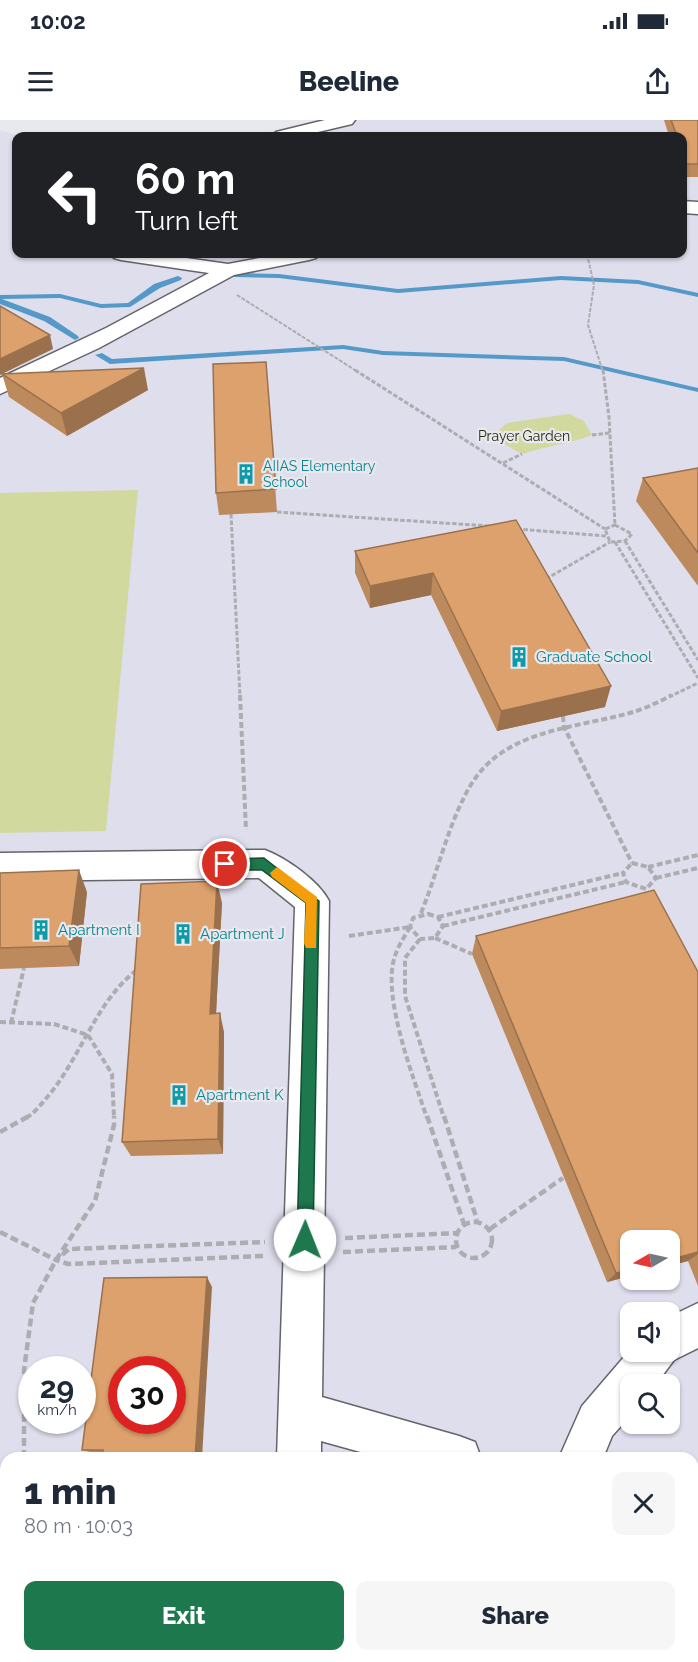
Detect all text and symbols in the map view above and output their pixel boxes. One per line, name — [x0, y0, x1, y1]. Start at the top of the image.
text: 10:02 — [30, 8, 86, 34]
icon: menu — [24, 65, 57, 98]
icon: share — [641, 65, 674, 98]
text: Beeline — [299, 66, 399, 97]
text: 60 m — [135, 155, 235, 204]
icon: left — [36, 156, 114, 234]
text: Turn left — [135, 205, 238, 236]
park label: Prayer Garden — [478, 428, 570, 444]
place label: AIIAS Elementary School — [263, 458, 376, 490]
building icon: AIIAS Elementary School — [234, 462, 258, 486]
building icon: Graduate School — [507, 645, 531, 669]
place label: Graduate School — [536, 648, 653, 666]
pin — [199, 838, 250, 889]
icon: arrive — [208, 847, 241, 880]
building icon: Apartment I — [29, 918, 53, 942]
place label: Apartment I — [58, 921, 140, 939]
building icon: Apartment J — [171, 922, 195, 946]
place label: Apartment J — [200, 925, 285, 943]
building icon: Apartment K — [167, 1083, 191, 1107]
place label: Apartment K — [196, 1086, 284, 1104]
position arrow — [273, 1208, 337, 1272]
north arrow — [620, 1230, 680, 1290]
map controls — [620, 1230, 680, 1434]
button: sound — [620, 1302, 680, 1362]
speed limit sign: 30 — [108, 1356, 186, 1434]
text: 29 — [40, 1370, 74, 1405]
button: search — [620, 1374, 680, 1434]
text: km/h — [37, 1401, 77, 1419]
text: 1 min — [24, 1470, 116, 1512]
button: close — [612, 1472, 675, 1535]
text: 80 m · 10:03 — [24, 1514, 133, 1538]
button: Exit — [24, 1581, 344, 1650]
button: Share — [356, 1581, 675, 1650]

